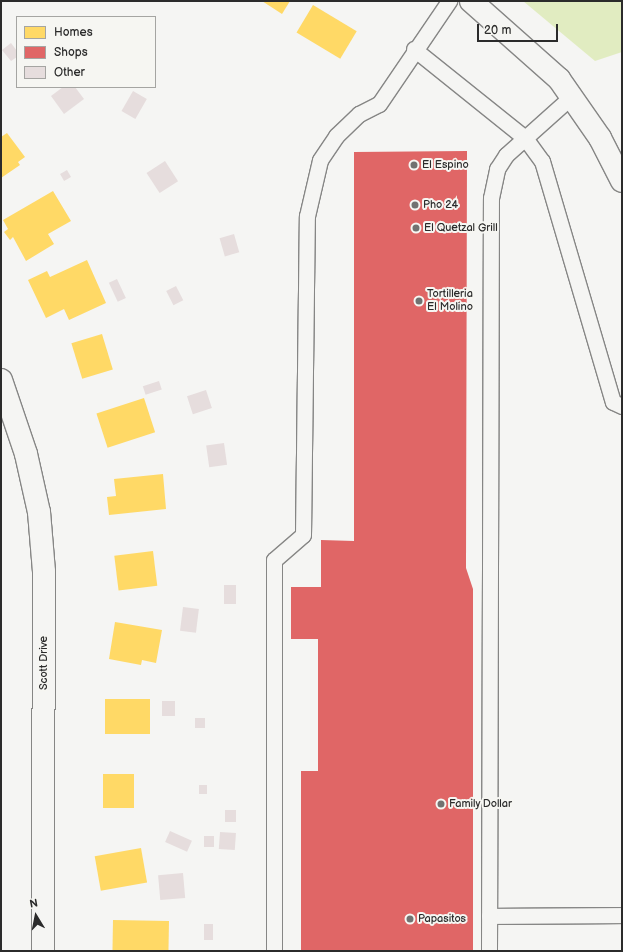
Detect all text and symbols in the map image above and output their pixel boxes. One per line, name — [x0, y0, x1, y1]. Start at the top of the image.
legend — [16, 16, 156, 88]
scale bar — [479, 16, 560, 42]
text: 20 m — [484, 23, 511, 38]
text: Homes — [54, 25, 93, 40]
text: Shops — [54, 45, 88, 60]
text: Other — [54, 65, 85, 80]
place label: El Espino — [422, 158, 469, 172]
marker: El Espino — [409, 160, 419, 170]
place label: Pho 24 — [423, 198, 458, 212]
marker: Pho 24 — [410, 200, 420, 210]
place label: El Quetzal Grill — [424, 221, 498, 235]
marker: El Quetzal Grill — [411, 223, 421, 233]
place label: Tortilleria El Molino — [427, 288, 473, 314]
marker: Tortilleria El Molino — [414, 296, 424, 306]
street label: Scott Drive — [37, 636, 51, 690]
place label: Family Dollar — [449, 797, 513, 811]
marker: Family Dollar — [436, 799, 446, 809]
north arrow — [16, 896, 56, 936]
text: N — [29, 897, 39, 911]
place label: Papasitos — [418, 912, 466, 926]
marker: Papasitos — [405, 914, 415, 924]

